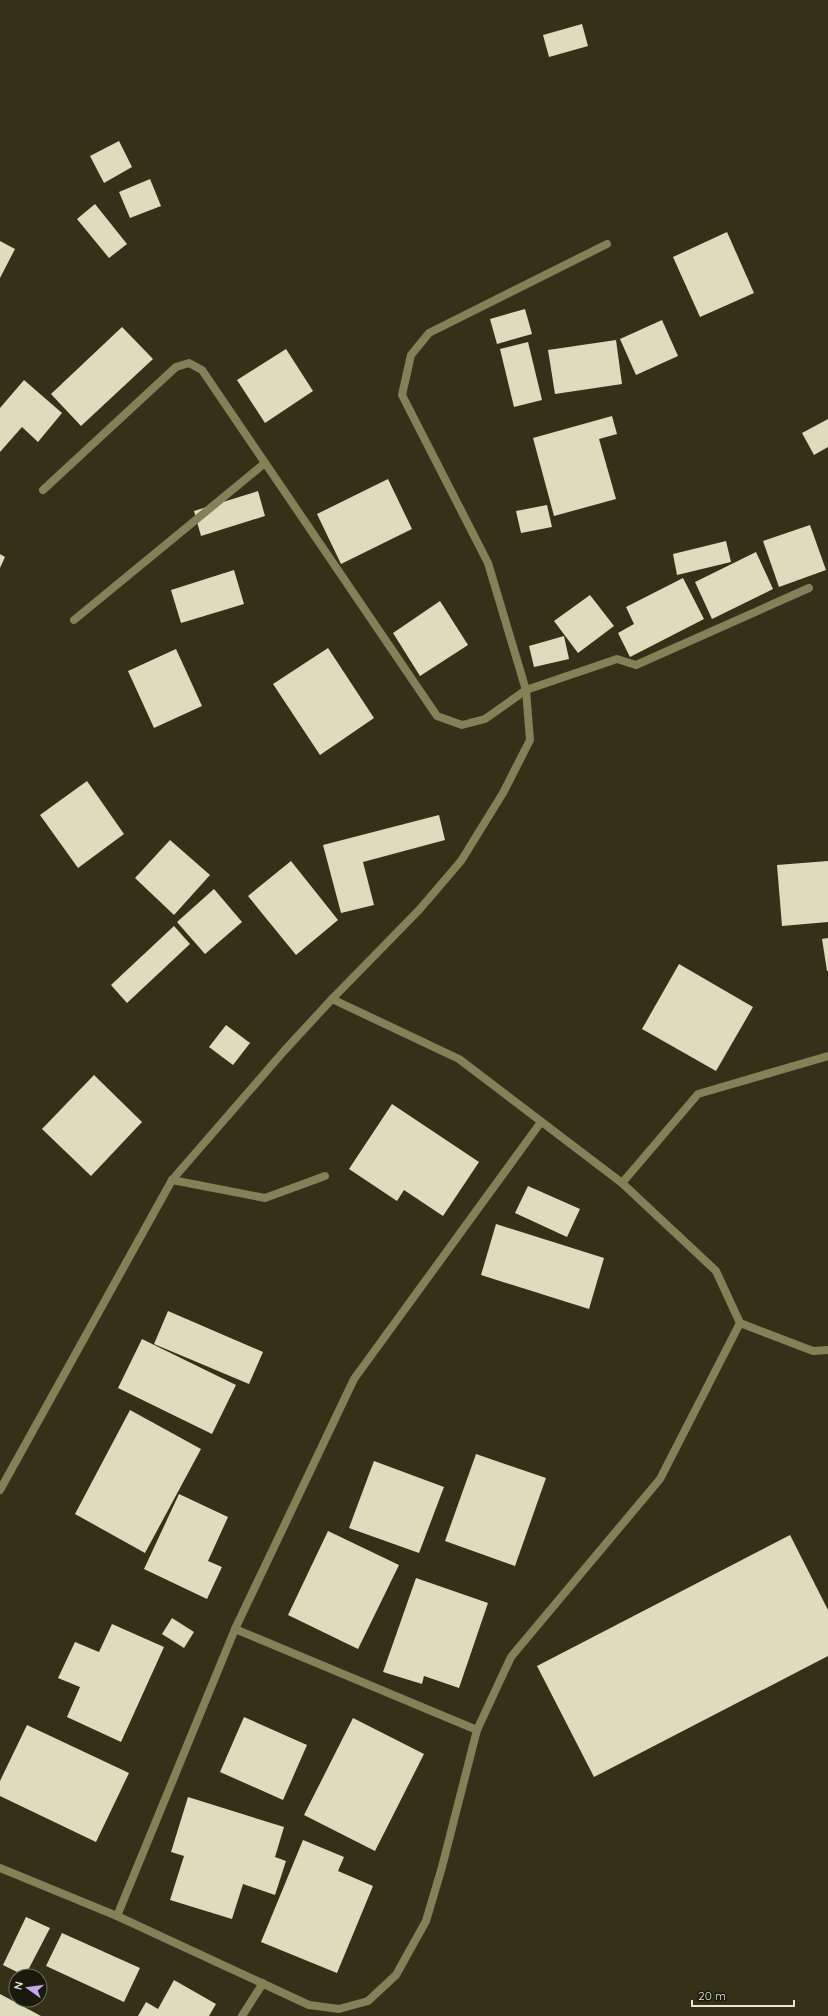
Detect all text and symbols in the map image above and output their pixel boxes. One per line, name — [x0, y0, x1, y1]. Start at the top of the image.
north arrow — [8, 1968, 48, 2008]
text: N — [11, 1980, 26, 1991]
scale bar — [692, 1982, 794, 2008]
text: 20 m — [698, 1988, 726, 2003]

